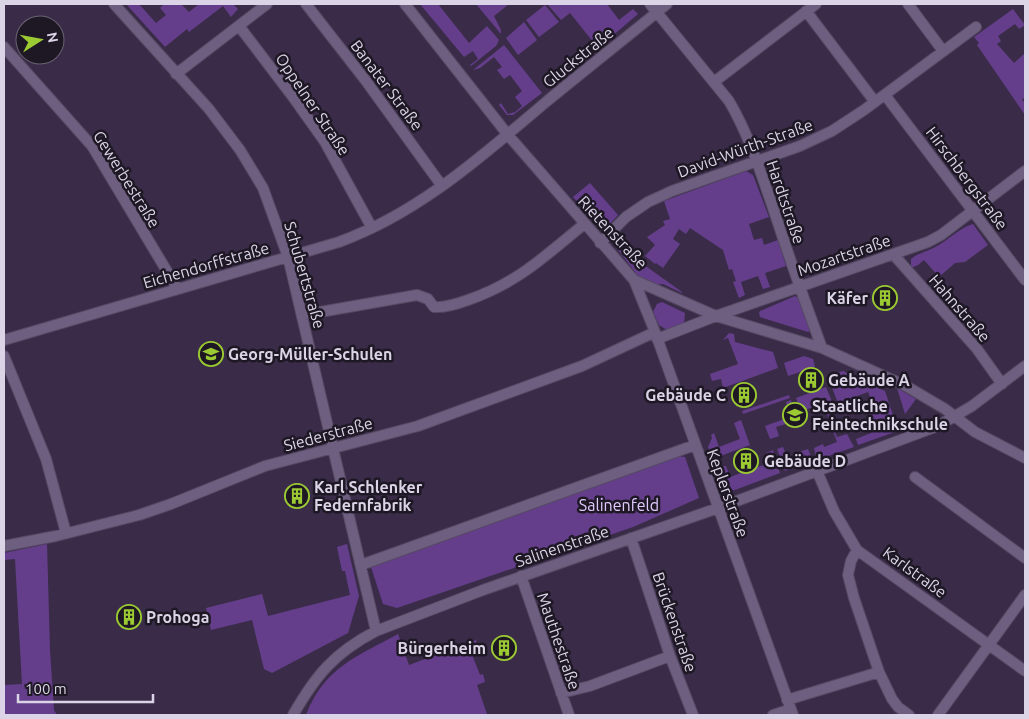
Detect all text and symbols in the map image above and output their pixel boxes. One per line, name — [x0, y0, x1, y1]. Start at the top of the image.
north arrow — [15, 15, 65, 65]
street label: Gluckstraße — [539, 23, 617, 91]
text: N — [44, 31, 62, 44]
street label: Banater Straße — [347, 36, 427, 134]
street label: Oppelner Straße — [272, 50, 354, 158]
street label: David-Würth-Straße — [675, 115, 815, 181]
street label: Hirschbergstraße — [922, 123, 1012, 233]
street label: Gewerbestraße — [90, 127, 164, 231]
street label: Hardtstraße — [763, 158, 809, 246]
street label: Rietenstraße — [575, 192, 651, 272]
street label: Schubertstraße — [281, 219, 329, 331]
street label: Mozartstraße — [795, 231, 893, 279]
street label: Eichendorffstraße — [141, 238, 271, 292]
street label: Hahnstraße — [926, 271, 994, 345]
building icon: Käfer — [872, 285, 898, 311]
place label: Käfer — [827, 289, 868, 307]
school or university icon: Georg-Müller-Schulen — [198, 341, 224, 367]
place label: Georg-Müller-Schulen — [228, 345, 392, 363]
building icon: Gebäude A — [798, 367, 824, 393]
place label: Gebäude A — [828, 371, 911, 389]
building icon: Gebäude C — [731, 382, 757, 408]
place label: Gebäude C — [645, 386, 726, 404]
place label: Staatliche Feintechnikschule — [812, 397, 948, 433]
school or university icon: Staatliche Feintechnikschule — [782, 402, 808, 428]
street label: Siederstraße — [282, 413, 374, 455]
street label: Keplerstraße — [704, 446, 752, 540]
building icon: Gebäude D — [733, 448, 759, 474]
place label: Gebäude D — [764, 452, 846, 470]
place label: Karl Schlenker Federnfabrik — [314, 478, 423, 514]
building icon: Karl Schlenker Federnfabrik — [284, 483, 310, 509]
park label: Salinenfeld — [579, 496, 659, 514]
street label: Salinenstraße — [513, 522, 611, 570]
street label: Karlstraße — [880, 543, 950, 601]
street label: Brückenstraße — [649, 570, 701, 674]
street label: Mauthestraße — [534, 590, 584, 692]
building icon: Prohoga — [116, 604, 142, 630]
place label: Prohoga — [146, 608, 209, 626]
building icon: Bürgerheim — [491, 635, 517, 661]
place label: Bürgerheim — [398, 639, 486, 657]
scale bar — [18, 672, 152, 704]
text: 100 m — [25, 680, 67, 697]

